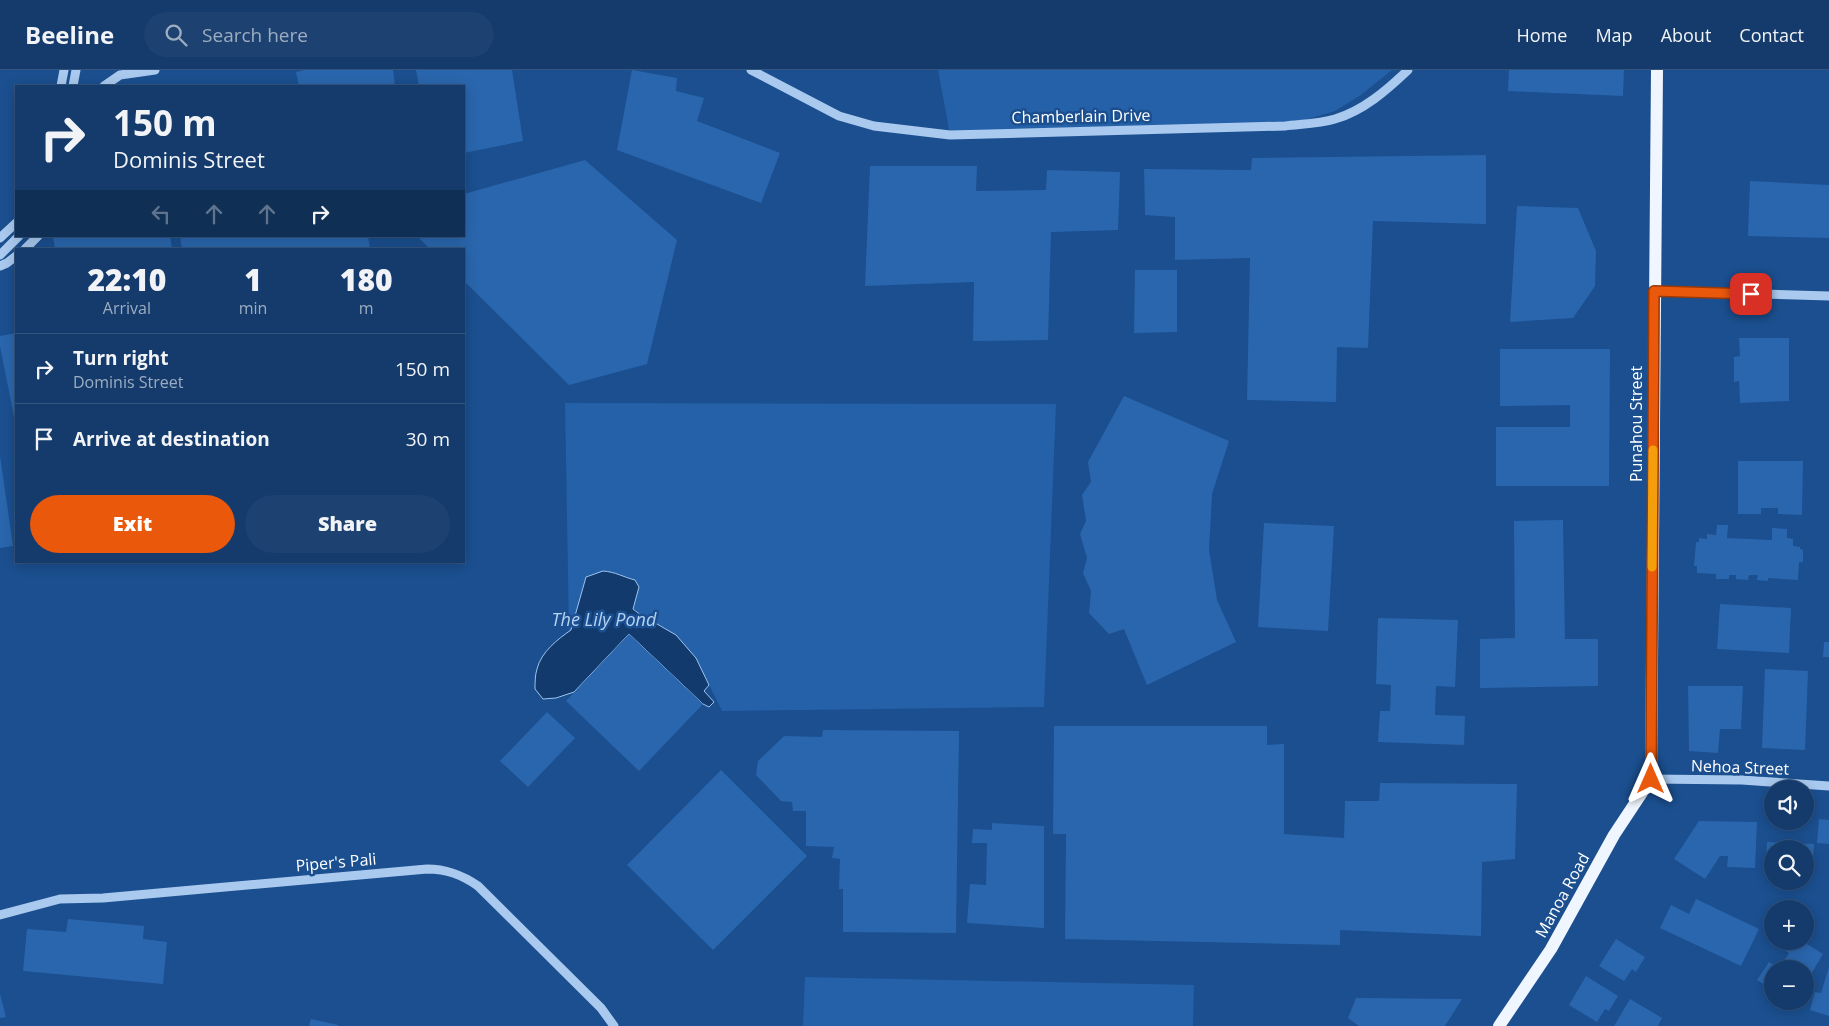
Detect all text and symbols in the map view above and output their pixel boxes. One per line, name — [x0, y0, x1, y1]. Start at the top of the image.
search box — [144, 12, 494, 57]
text: Beeline — [25, 18, 114, 51]
icon: search — [162, 21, 190, 49]
text: Search here — [202, 22, 308, 48]
text: Home — [1517, 23, 1567, 47]
text: Map — [1595, 23, 1633, 47]
text: About — [1661, 23, 1711, 47]
text: Contact — [1739, 23, 1804, 47]
text: 150 m — [113, 99, 217, 146]
street label: Chamberlain Drive — [1011, 104, 1151, 128]
icon: right — [30, 105, 95, 170]
text: Dominis Street — [113, 144, 265, 174]
icon: left — [147, 200, 175, 228]
icon: ahead — [200, 200, 228, 228]
icon: ahead — [253, 200, 281, 228]
icon: right — [306, 200, 334, 228]
text: 22:10 — [87, 259, 166, 300]
text: 1 — [244, 259, 262, 300]
text: 180 — [340, 259, 393, 300]
pin — [1730, 273, 1772, 315]
icon: arrive — [1737, 280, 1765, 308]
text: Arrival — [103, 297, 151, 319]
text: min — [239, 297, 267, 319]
text: m — [359, 297, 374, 319]
text: Turn right — [73, 345, 168, 371]
icon: right — [30, 355, 58, 383]
text: 150 m — [395, 356, 450, 382]
street label: Punahou Street — [1625, 366, 1647, 482]
text: Dominis Street — [73, 371, 183, 393]
icon: arrive — [30, 425, 58, 453]
text: Arrive at destination — [73, 426, 270, 452]
text: 30 m — [406, 426, 450, 452]
button: Exit — [30, 495, 235, 553]
button: Share — [245, 495, 450, 553]
water label: The Lily Pond — [552, 607, 657, 631]
position arrow — [1624, 752, 1676, 804]
street label: Nehoa Street — [1691, 754, 1790, 780]
map controls — [1764, 780, 1814, 1010]
button: sound — [1764, 780, 1814, 830]
button: search — [1764, 840, 1814, 890]
street label: Piper's Pali — [295, 848, 377, 876]
street label: Manoa Road — [1530, 849, 1594, 941]
button: + — [1764, 900, 1814, 950]
button: − — [1764, 960, 1814, 1010]

